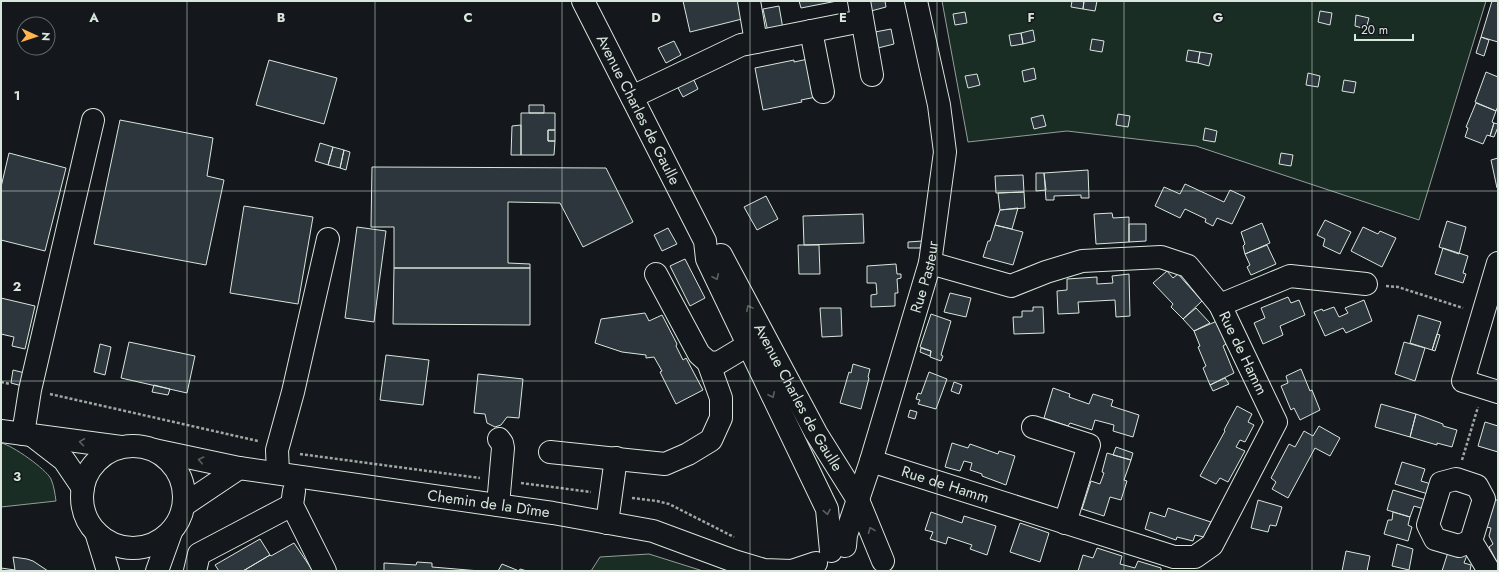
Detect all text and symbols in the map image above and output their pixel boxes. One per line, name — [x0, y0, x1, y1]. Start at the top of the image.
text: A — [88, 8, 99, 27]
text: B — [277, 8, 286, 27]
text: C — [463, 8, 473, 27]
text: D — [651, 8, 661, 27]
text: E — [839, 8, 847, 27]
text: F — [1027, 8, 1035, 27]
text: G — [1213, 8, 1224, 27]
north arrow — [16, 16, 56, 56]
scale bar — [1355, 16, 1413, 42]
text: 20 m — [1361, 21, 1388, 39]
street label: Avenue Charles de Gaulle — [591, 31, 686, 189]
text: N — [38, 32, 54, 41]
text: 1 — [14, 86, 20, 105]
street label: Rue Pasteur — [905, 239, 944, 316]
one-way arrow — [711, 273, 719, 281]
text: 2 — [13, 277, 21, 296]
one-way arrow — [747, 305, 754, 312]
street label: Rue de Hamm — [1213, 307, 1273, 399]
street label: Avenue Charles de Gaulle — [749, 320, 848, 476]
one-way arrow — [767, 391, 775, 398]
one-way arrow — [79, 438, 85, 447]
one-way arrow — [198, 456, 204, 465]
street label: Rue de Hamm — [899, 460, 992, 509]
text: 3 — [13, 467, 21, 486]
street label: Chemin de la Dîme — [426, 484, 551, 523]
one-way arrow — [822, 509, 830, 516]
one-way arrow — [867, 527, 875, 534]

